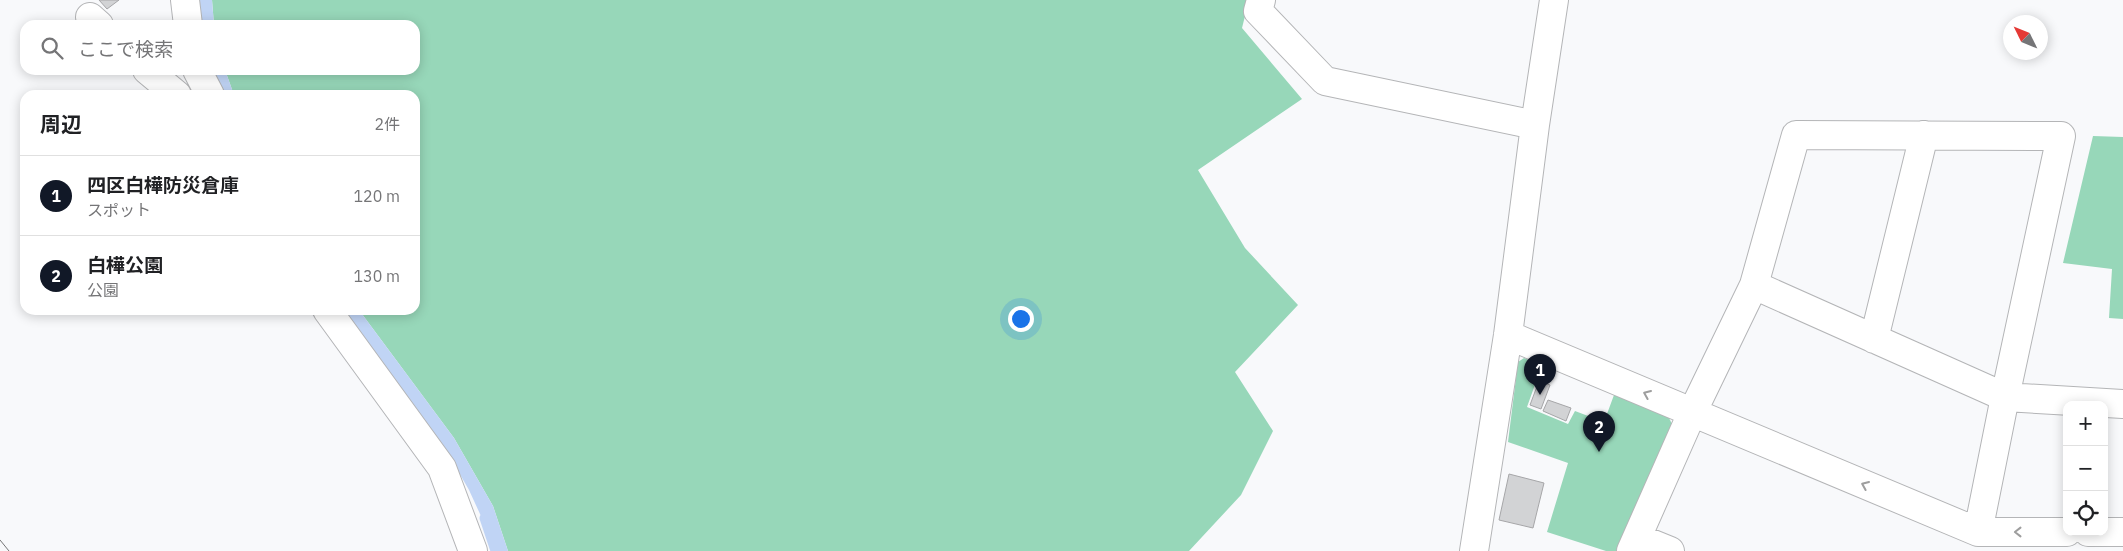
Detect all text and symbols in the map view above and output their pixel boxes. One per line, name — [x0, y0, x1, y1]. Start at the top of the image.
north arrow — [2003, 15, 2048, 60]
search box — [20, 20, 420, 75]
icon: search — [38, 34, 66, 62]
text: ここで検索 — [78, 37, 173, 61]
text: 周辺 — [40, 110, 82, 138]
text: 2件 — [374, 114, 400, 134]
text: 四区白樺防災倉庫 — [87, 173, 239, 197]
text: 1 — [51, 186, 61, 206]
text: 120 m — [353, 186, 400, 206]
text: スポット — [87, 200, 151, 220]
text: 白樺公園 — [87, 253, 163, 277]
text: 2 — [51, 266, 61, 286]
text: 130 m — [353, 266, 400, 286]
text: 公園 — [87, 280, 119, 300]
your location — [1008, 306, 1034, 332]
pin: 1 — [1524, 354, 1556, 395]
one-way arrow — [1643, 389, 1652, 400]
map controls — [2063, 401, 2108, 536]
button: + — [2063, 401, 2108, 446]
pin: 2 — [1583, 411, 1615, 452]
button: − — [2063, 446, 2108, 491]
one-way arrow — [1861, 481, 1870, 491]
button: locate — [2063, 491, 2108, 536]
one-way arrow — [2014, 527, 2022, 537]

